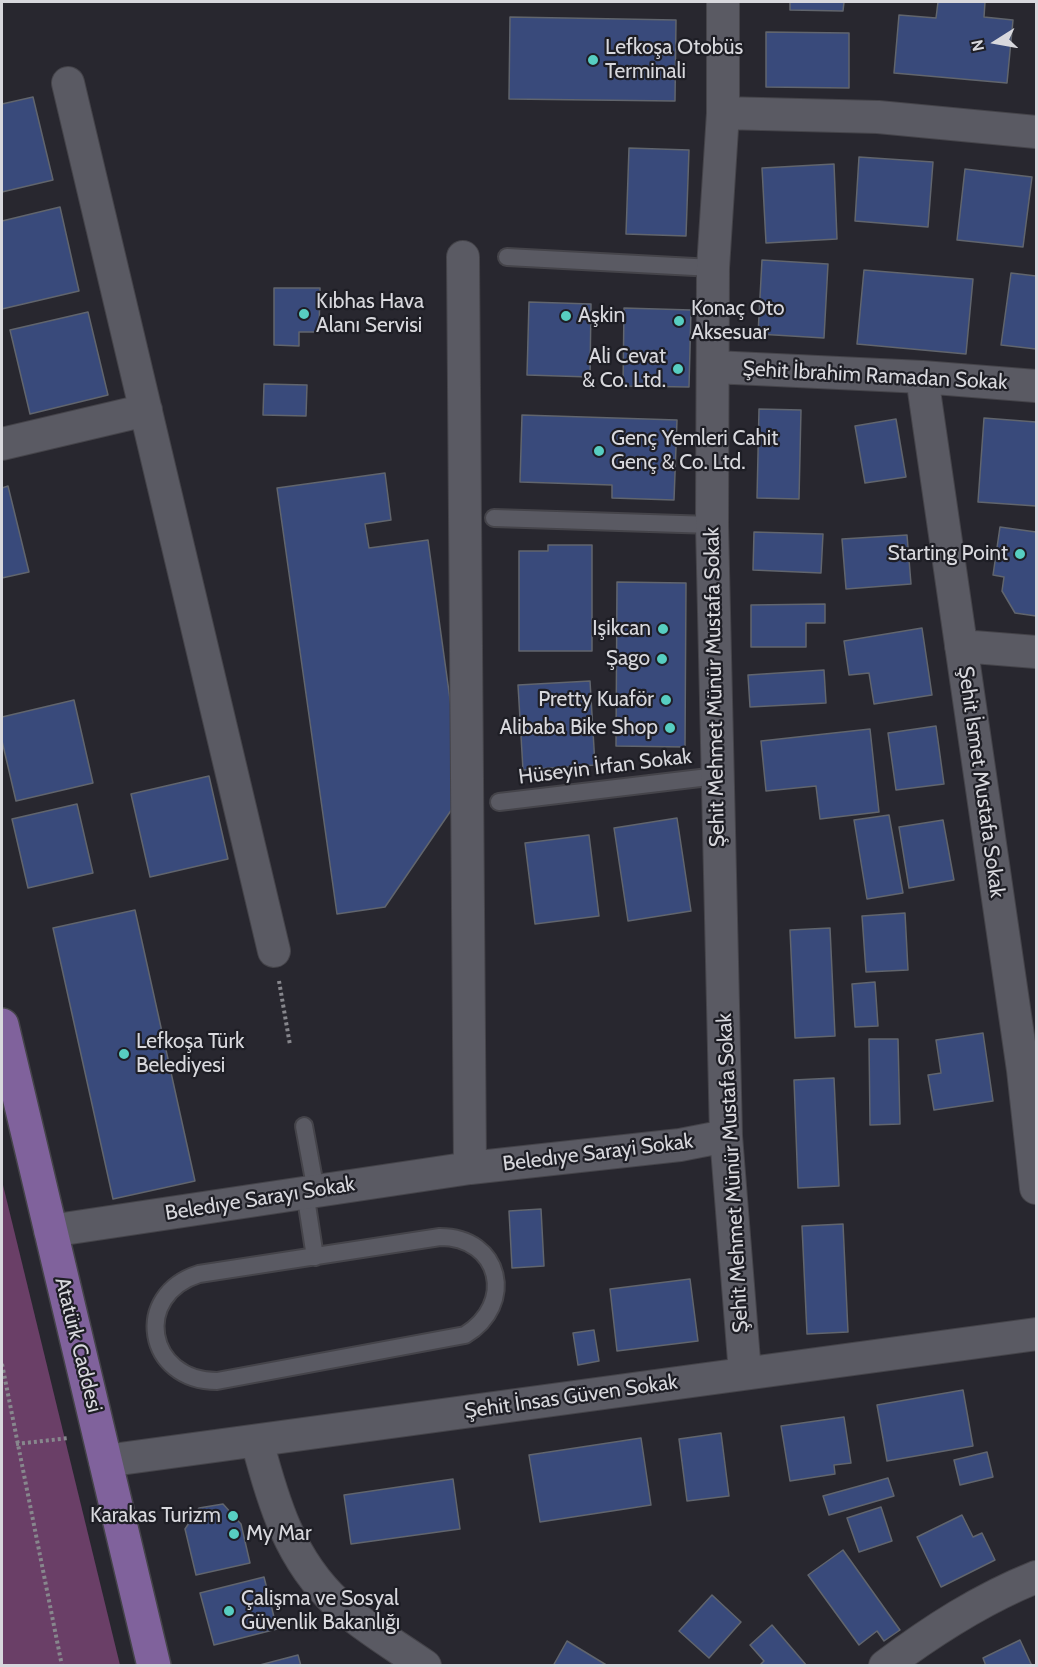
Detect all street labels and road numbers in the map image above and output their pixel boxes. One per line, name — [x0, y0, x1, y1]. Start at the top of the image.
street label: Şehit İbrahim Ramadan Sokak — [742, 356, 1008, 396]
street label: Şehit Mehmet Münür Mustafa Sokak — [700, 527, 730, 847]
street label: Şehit İsmet Mustafa Sokak — [952, 665, 1010, 899]
street label: Hüseyin İrfan Sokak — [517, 744, 693, 790]
street label: Şehit Mehmet Münür Mustafa Sokak — [712, 1012, 754, 1334]
street label: Beledıye Sarayi Sokak — [501, 1129, 695, 1177]
street label: Beledıye Sarayı Sokak — [163, 1172, 357, 1226]
street label: Atatürk Caddesi — [49, 1275, 107, 1415]
street label: Şehit İnsas Güven Sokak — [463, 1370, 679, 1424]

